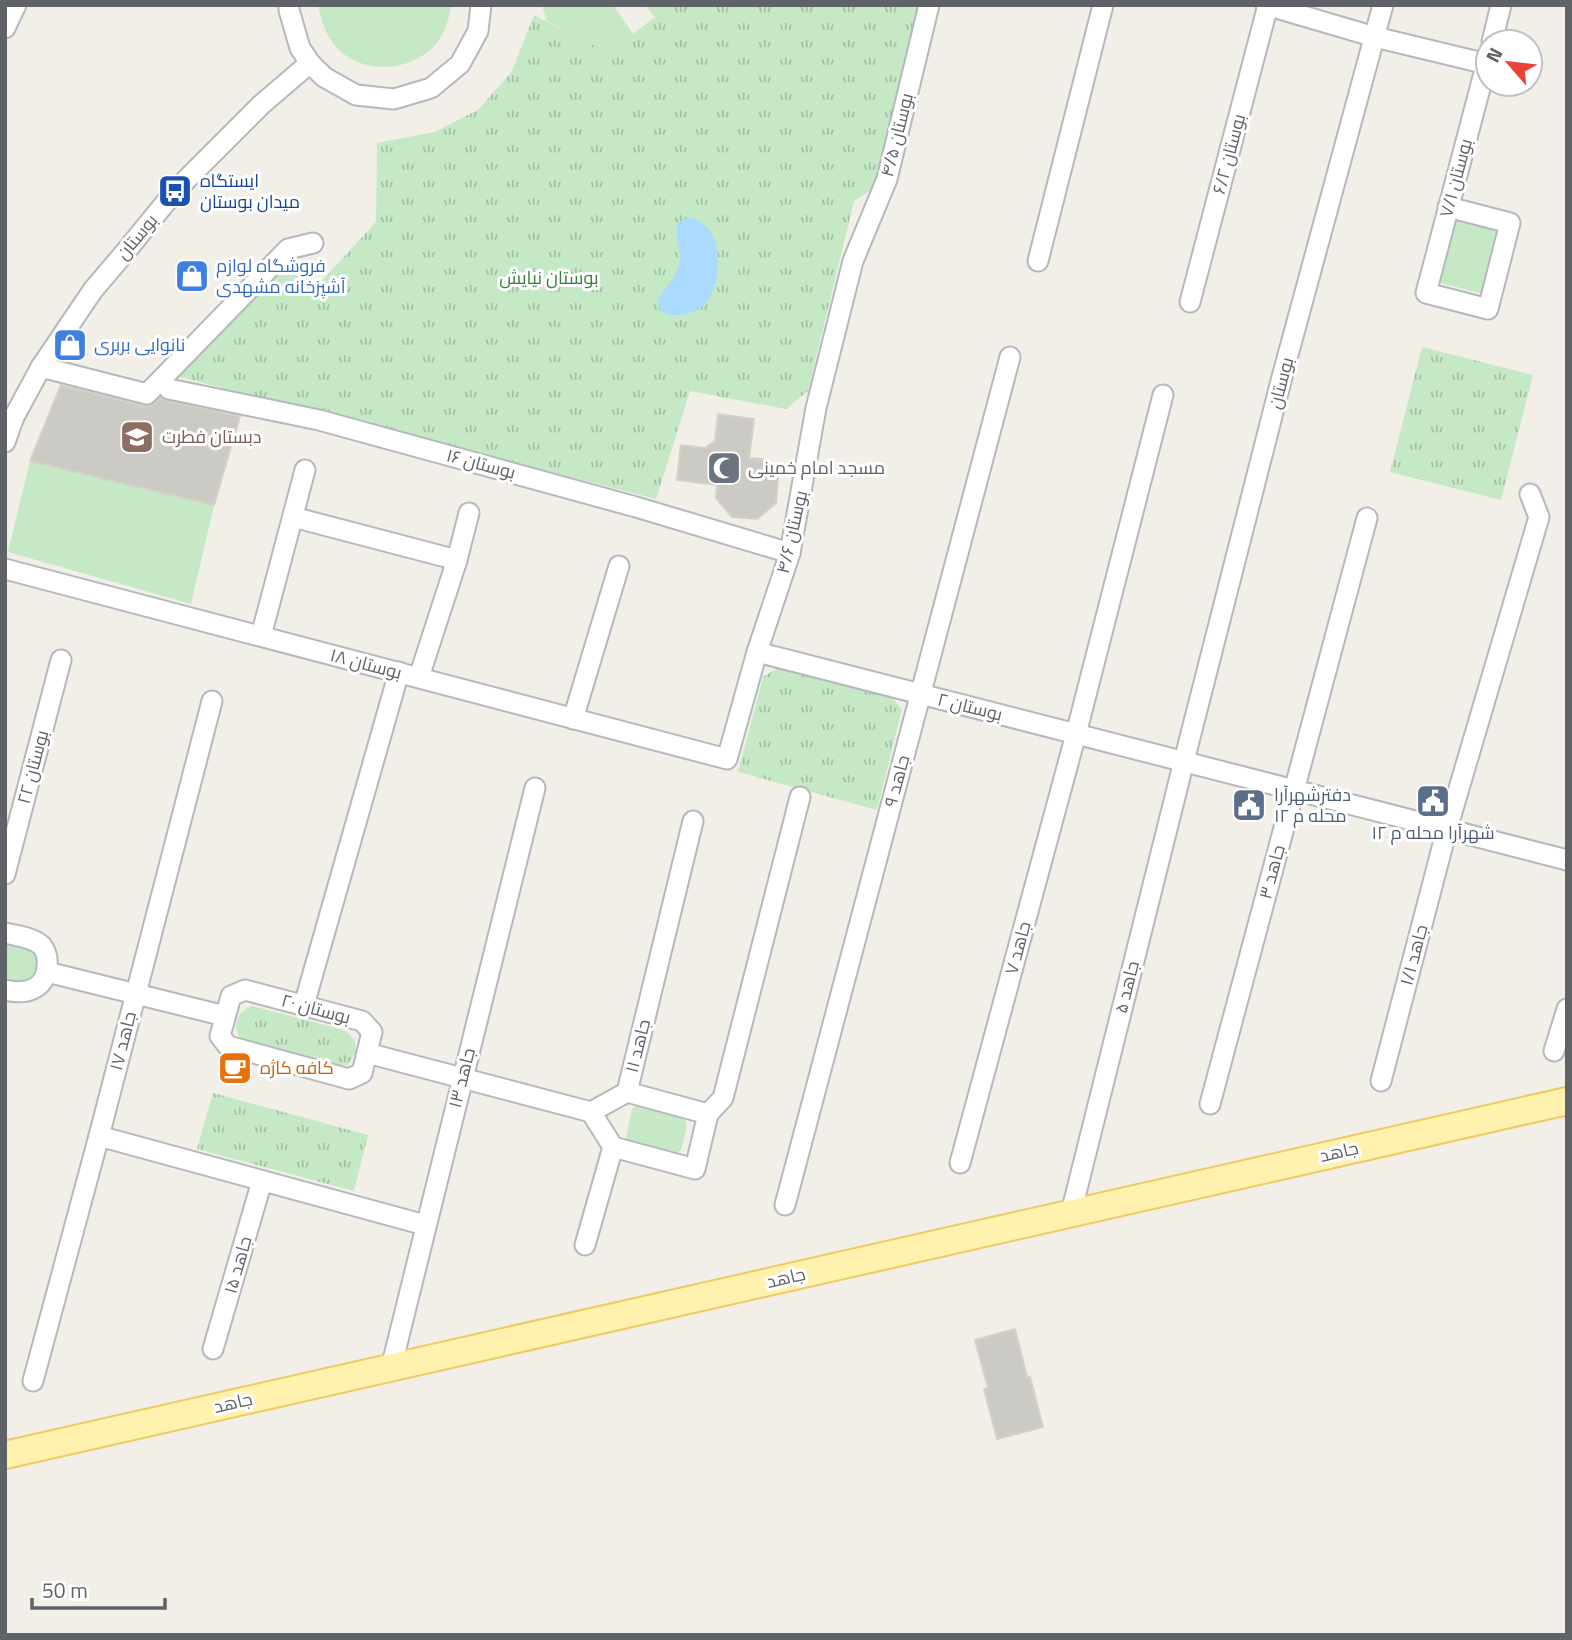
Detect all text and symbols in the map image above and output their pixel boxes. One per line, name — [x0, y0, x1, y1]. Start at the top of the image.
north arrow — [1474, 28, 1544, 98]
text: N — [1478, 42, 1509, 67]
street label: بوستان ۴/۵ — [873, 90, 920, 180]
street label: بوستان ۶/۲ — [1205, 111, 1252, 197]
street label: بوستان ۷/۱ — [1432, 135, 1479, 220]
place label: ایستگاه میدان بوستان — [200, 167, 300, 215]
bus stop icon: ایستگاه میدان بوستان — [156, 172, 194, 210]
street label: بوستان — [109, 208, 164, 266]
place label: فروشگاه لوازم آشپزخانه مشهدی — [216, 252, 346, 300]
shop icon: فروشگاه لوازم آشپزخانه مشهدی — [173, 257, 211, 295]
park label: بوستان نیایش — [499, 264, 599, 291]
shop icon: نانوایی بربری — [51, 326, 89, 364]
place label: نانوایی بربری — [94, 331, 185, 358]
street label: بوستان — [1261, 354, 1300, 412]
school or university icon: دبستان فطرت — [118, 418, 156, 456]
place label: دبستان فطرت — [162, 423, 262, 450]
street label: بوستان ۱۶ — [443, 441, 519, 486]
mosque icon: مسجد امام خمینی — [705, 449, 743, 487]
place label: مسجد امام خمینی — [748, 454, 885, 481]
street label: بوستان ۴/۶ — [769, 488, 814, 576]
street label: بوستان ۱۸ — [327, 641, 405, 686]
street label: بوستان ۲ — [935, 685, 1005, 728]
street label: بوستان ۲۲ — [10, 727, 55, 807]
street label: جاهد ۹ — [877, 752, 916, 810]
place label: دفترشهرآرا محله م ۱۲ — [1274, 781, 1351, 829]
public building icon: شهرآرا محله م ۱۲ — [1414, 782, 1452, 820]
public building icon: دفترشهرآرا محله م ۱۲ — [1230, 786, 1268, 824]
place label: شهرآرا محله م ۱۲ — [1371, 819, 1495, 846]
street label: جاهد ۳ — [1251, 842, 1292, 902]
street label: جاهد ۷ — [997, 918, 1038, 978]
street label: جاهد ۱/۱ — [1392, 922, 1435, 988]
street label: جاهد ۵ — [1107, 958, 1146, 1016]
street label: بوستان ۲۰ — [279, 986, 354, 1031]
street label: جاهد ۱۷ — [102, 1008, 143, 1073]
street label: جاهد ۱۱ — [618, 1016, 657, 1076]
street label: جاهد ۱۳ — [441, 1045, 482, 1111]
cafe icon: کافه کاژه — [216, 1049, 254, 1087]
place label: کافه کاژه — [260, 1054, 334, 1081]
street label: جاهد — [1317, 1134, 1361, 1169]
street label: جاهد ۱۵ — [216, 1233, 259, 1297]
street label: جاهد — [764, 1260, 808, 1295]
street label: جاهد — [211, 1385, 255, 1420]
scale bar — [32, 1566, 164, 1610]
text: 50 m — [42, 1574, 88, 1606]

